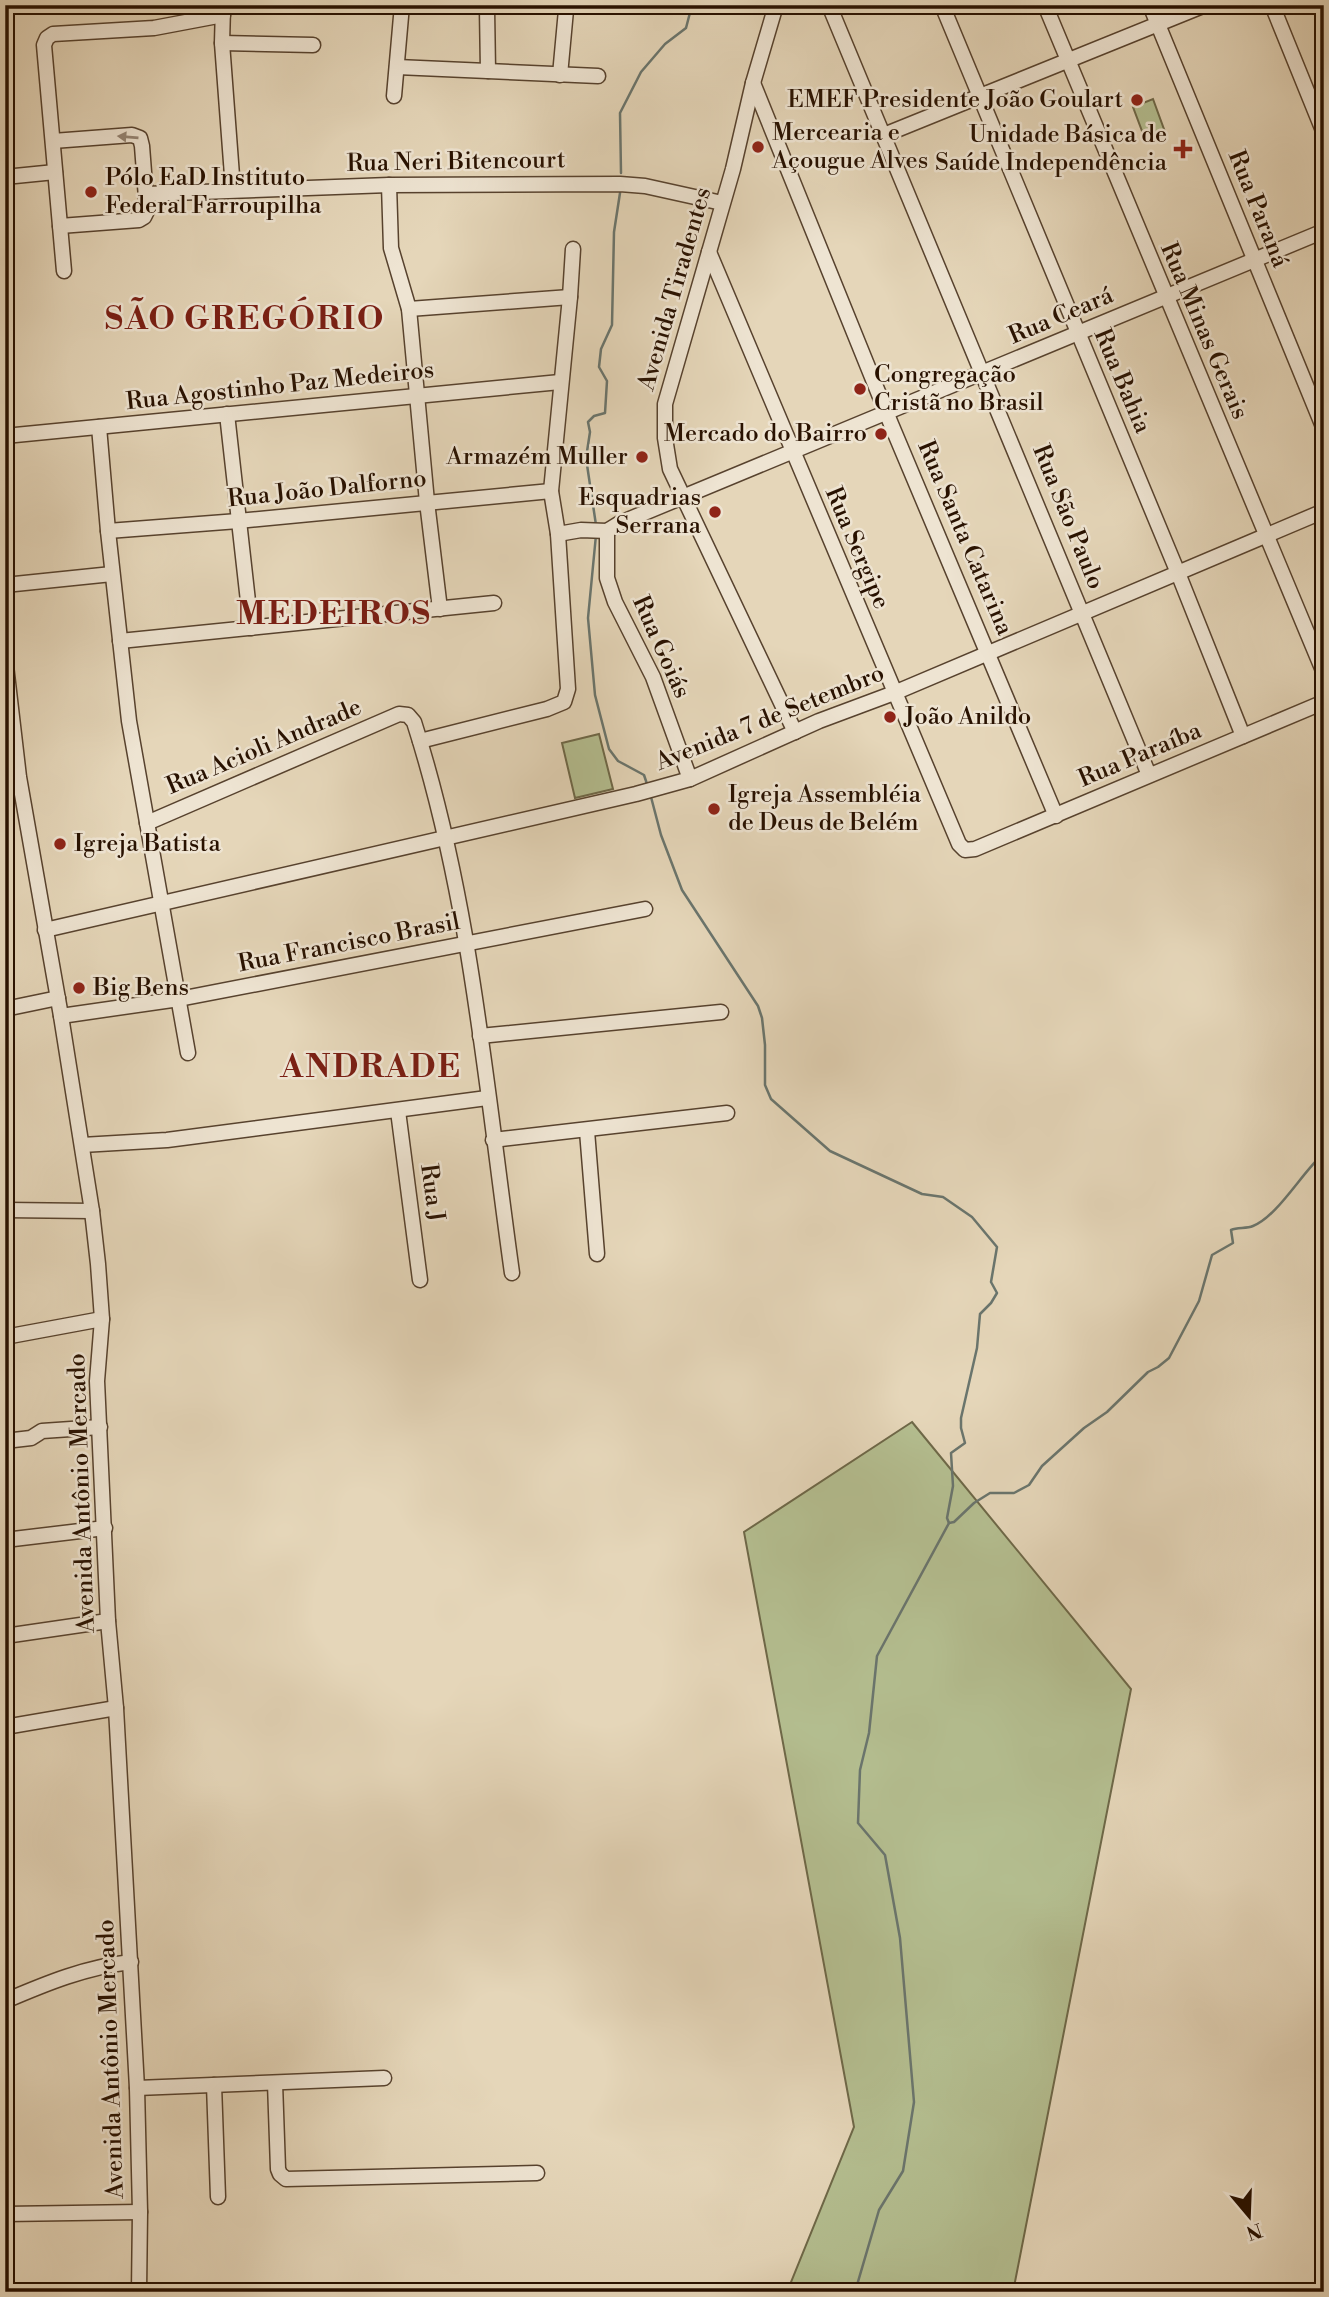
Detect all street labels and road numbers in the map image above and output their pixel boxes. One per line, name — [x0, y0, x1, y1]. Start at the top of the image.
street label: Rua Neri Bitencourt — [346, 145, 566, 179]
street label: Rua Paraná — [1221, 146, 1295, 273]
street label: Avenida Tiradentes — [631, 184, 718, 395]
street label: Rua Minas Gerais — [1153, 238, 1255, 424]
street label: Rua Ceará — [1004, 280, 1119, 351]
street label: Rua Bahia — [1087, 324, 1158, 439]
street label: Rua Agostinho Paz Medeiros — [125, 355, 435, 417]
street label: Rua Santa Catarina — [910, 436, 1020, 641]
street label: Rua São Paulo — [1025, 440, 1111, 594]
street label: Rua João Dalforno — [226, 464, 428, 514]
street label: Rua Sergipe — [818, 482, 896, 614]
street label: Rua Goiás — [625, 591, 697, 703]
street label: Avenida 7 de Setembro — [650, 658, 889, 778]
street label: Rua Acioli Andrade — [162, 692, 366, 802]
street label: Rua Paraíba — [1074, 715, 1207, 794]
street label: Rua Francisco Brasil — [235, 907, 463, 979]
street label: Rua J — [413, 1162, 451, 1224]
street label: Avenida Antônio Mercado — [62, 1353, 102, 1634]
street label: Avenida Antônio Mercado — [91, 1919, 131, 2200]

